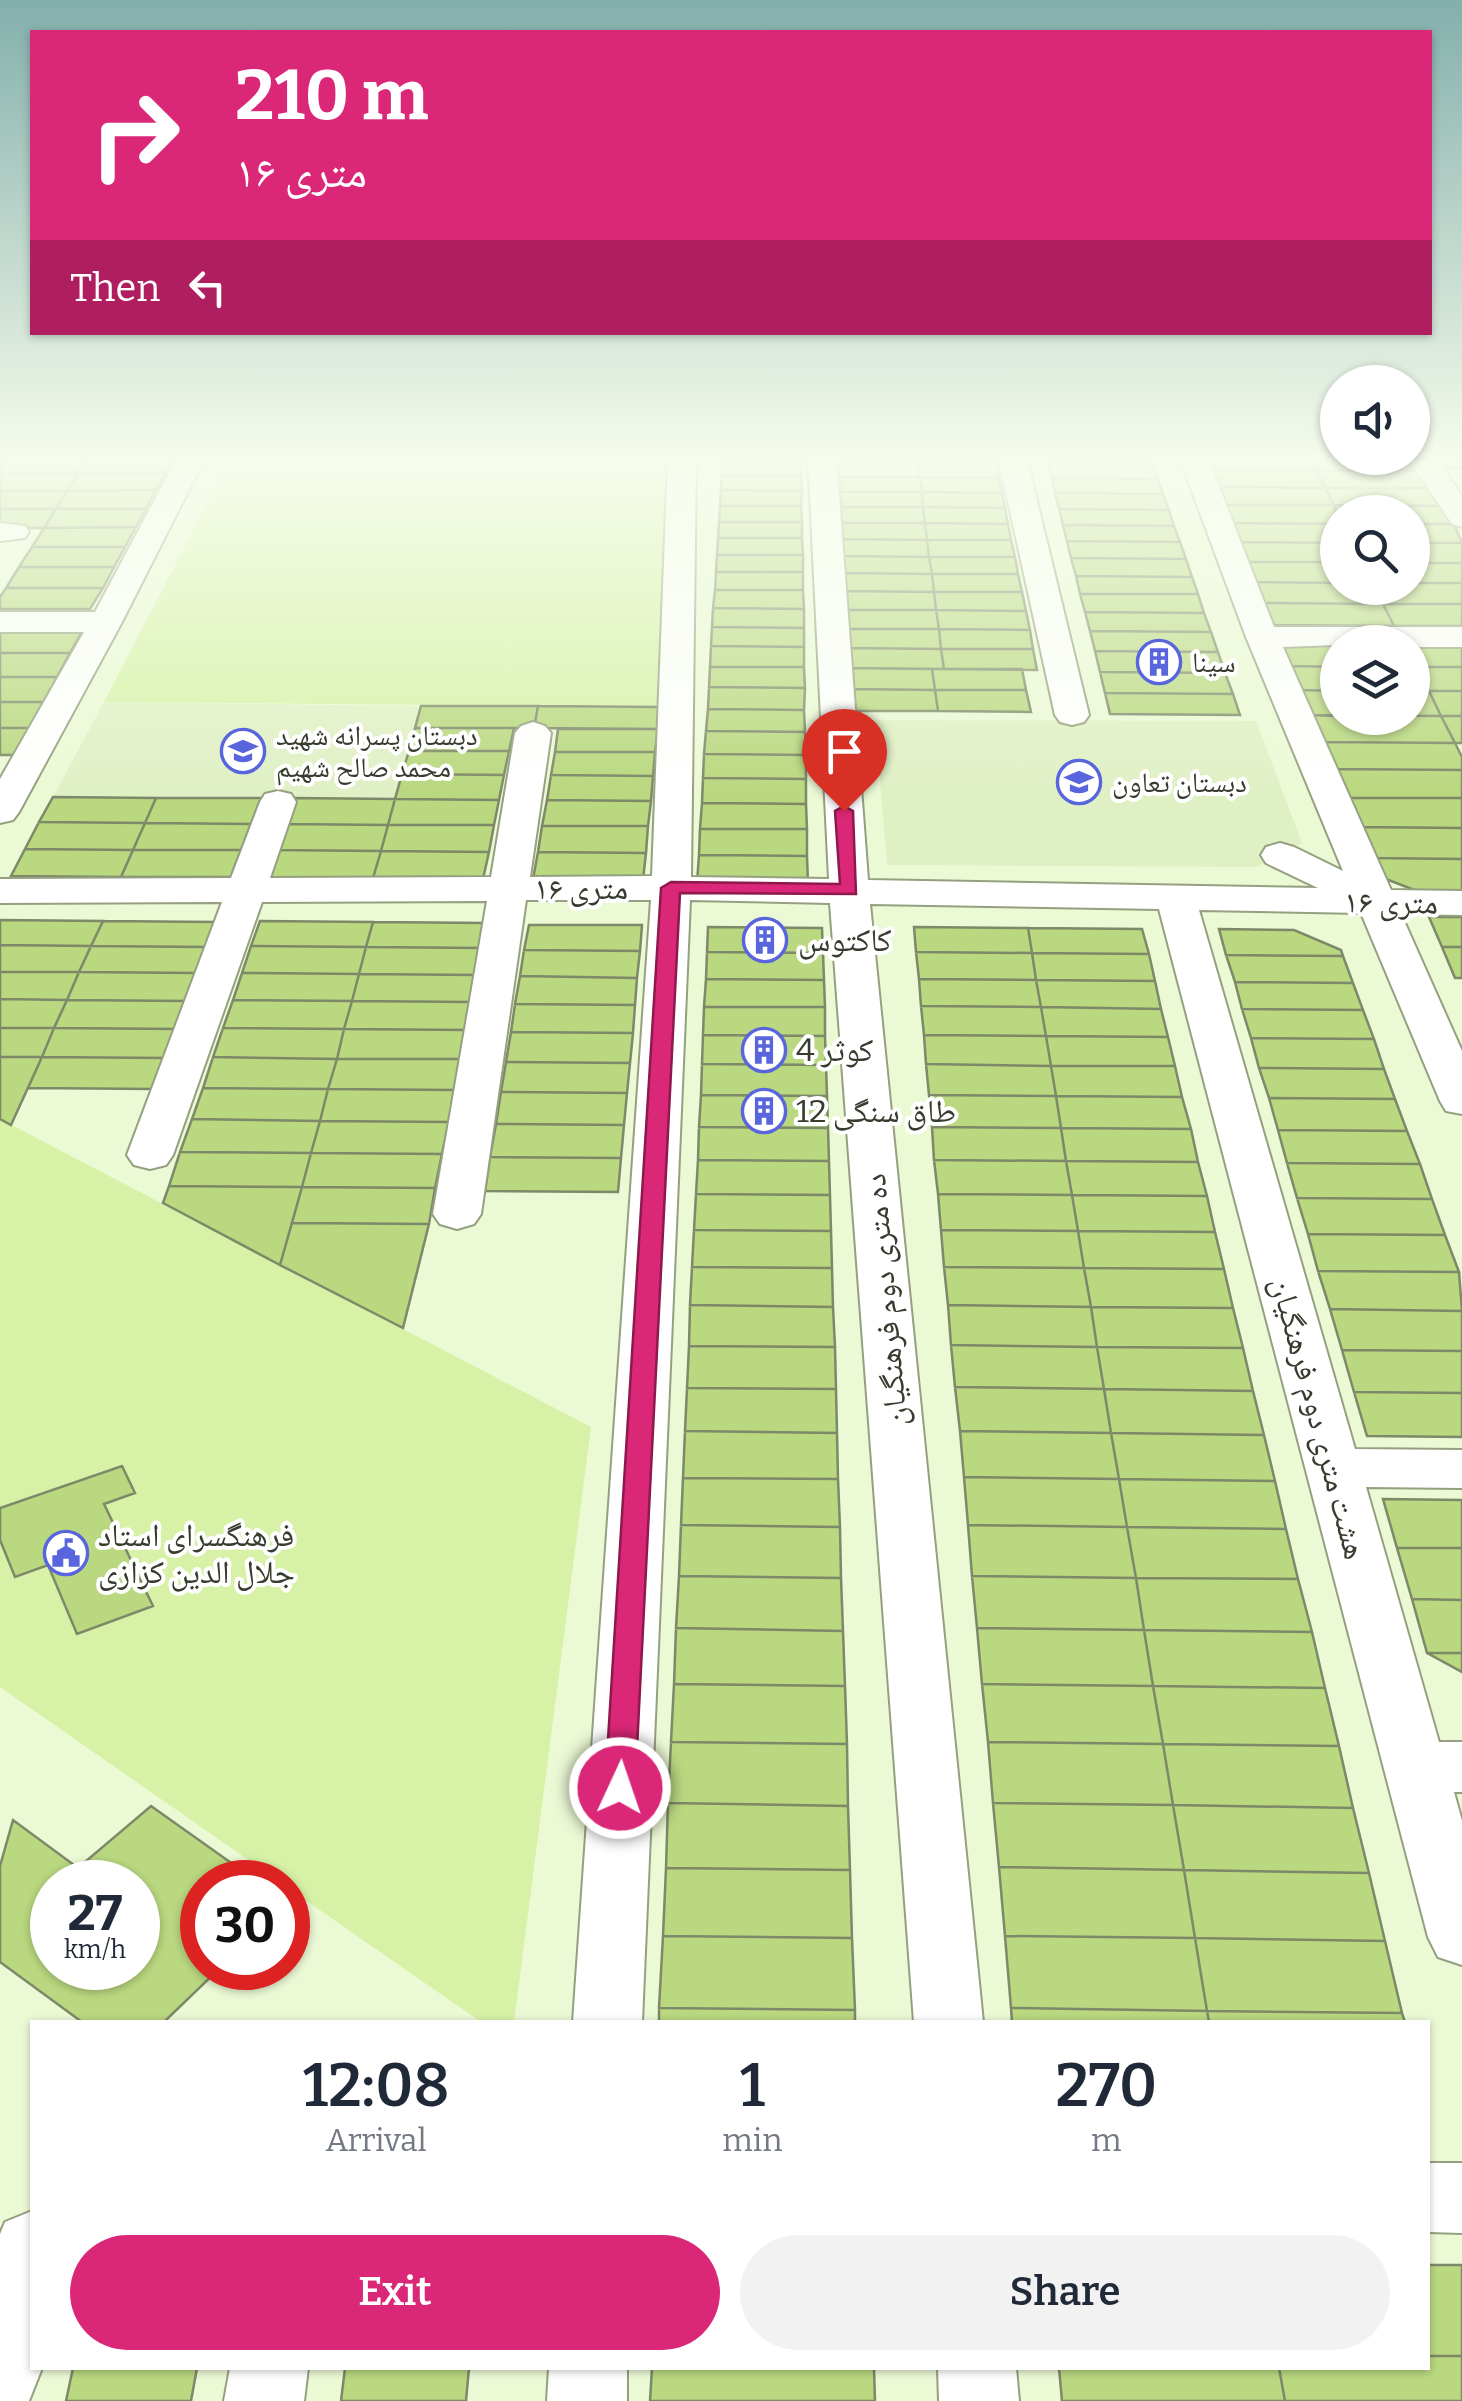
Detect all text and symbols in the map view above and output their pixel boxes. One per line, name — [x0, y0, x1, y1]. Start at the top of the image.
text: 210 m — [235, 54, 428, 138]
icon: right — [70, 70, 200, 200]
text: ۱۶ متری — [235, 145, 367, 199]
icon: left — [180, 260, 235, 315]
text: Then — [70, 265, 160, 311]
map controls — [1320, 365, 1430, 735]
button: sound — [1320, 365, 1430, 475]
button: search — [1320, 495, 1430, 605]
button: layers — [1320, 625, 1430, 735]
building icon: سینا — [1136, 639, 1182, 685]
place label: سینا — [1192, 646, 1236, 679]
pin — [802, 709, 887, 812]
place label: دبستان پسرانه شهید محمد صالح شهیم — [276, 719, 478, 786]
icon: arrive — [817, 724, 872, 779]
school or university icon: دبستان پسرانه شهید محمد صالح شهیم — [220, 728, 266, 774]
school or university icon: دبستان تعاون — [1056, 759, 1102, 805]
place label: دبستان تعاون — [1112, 766, 1247, 799]
street label: ۱۶ متری — [534, 869, 628, 907]
street label: ۱۶ متری — [1344, 882, 1438, 922]
building icon: کاکتوس — [742, 917, 788, 963]
place label: کاکتوس — [798, 921, 892, 960]
building icon: کوثر 4 — [741, 1027, 787, 1073]
place label: کوثر 4 — [796, 1031, 873, 1069]
building icon: طاق سنگی 12 — [741, 1088, 787, 1134]
place label: طاق سنگی 12 — [796, 1092, 956, 1131]
street label: ده متری دوم فرهنگیان — [855, 1172, 917, 1428]
street label: هشت متری دوم فرهنگیان — [1261, 1273, 1375, 1564]
place label: فرهنگسرای استاد جلال الدین کزازی — [98, 1516, 295, 1592]
public building icon: فرهنگسرای استاد جلال الدین کزازی — [43, 1530, 89, 1576]
position arrow — [568, 1736, 672, 1840]
speed limit sign: 30 — [180, 1860, 310, 1990]
text: 27 — [68, 1883, 122, 1943]
text: km/h — [64, 1935, 126, 1965]
text: 12:08 — [303, 2050, 450, 2122]
text: 1 — [740, 2050, 765, 2122]
text: 270 — [1055, 2050, 1157, 2122]
text: Arrival — [325, 2121, 427, 2159]
text: min — [722, 2121, 783, 2159]
text: m — [1091, 2121, 1122, 2159]
button: Exit — [70, 2235, 720, 2350]
button: Share — [740, 2235, 1390, 2350]

